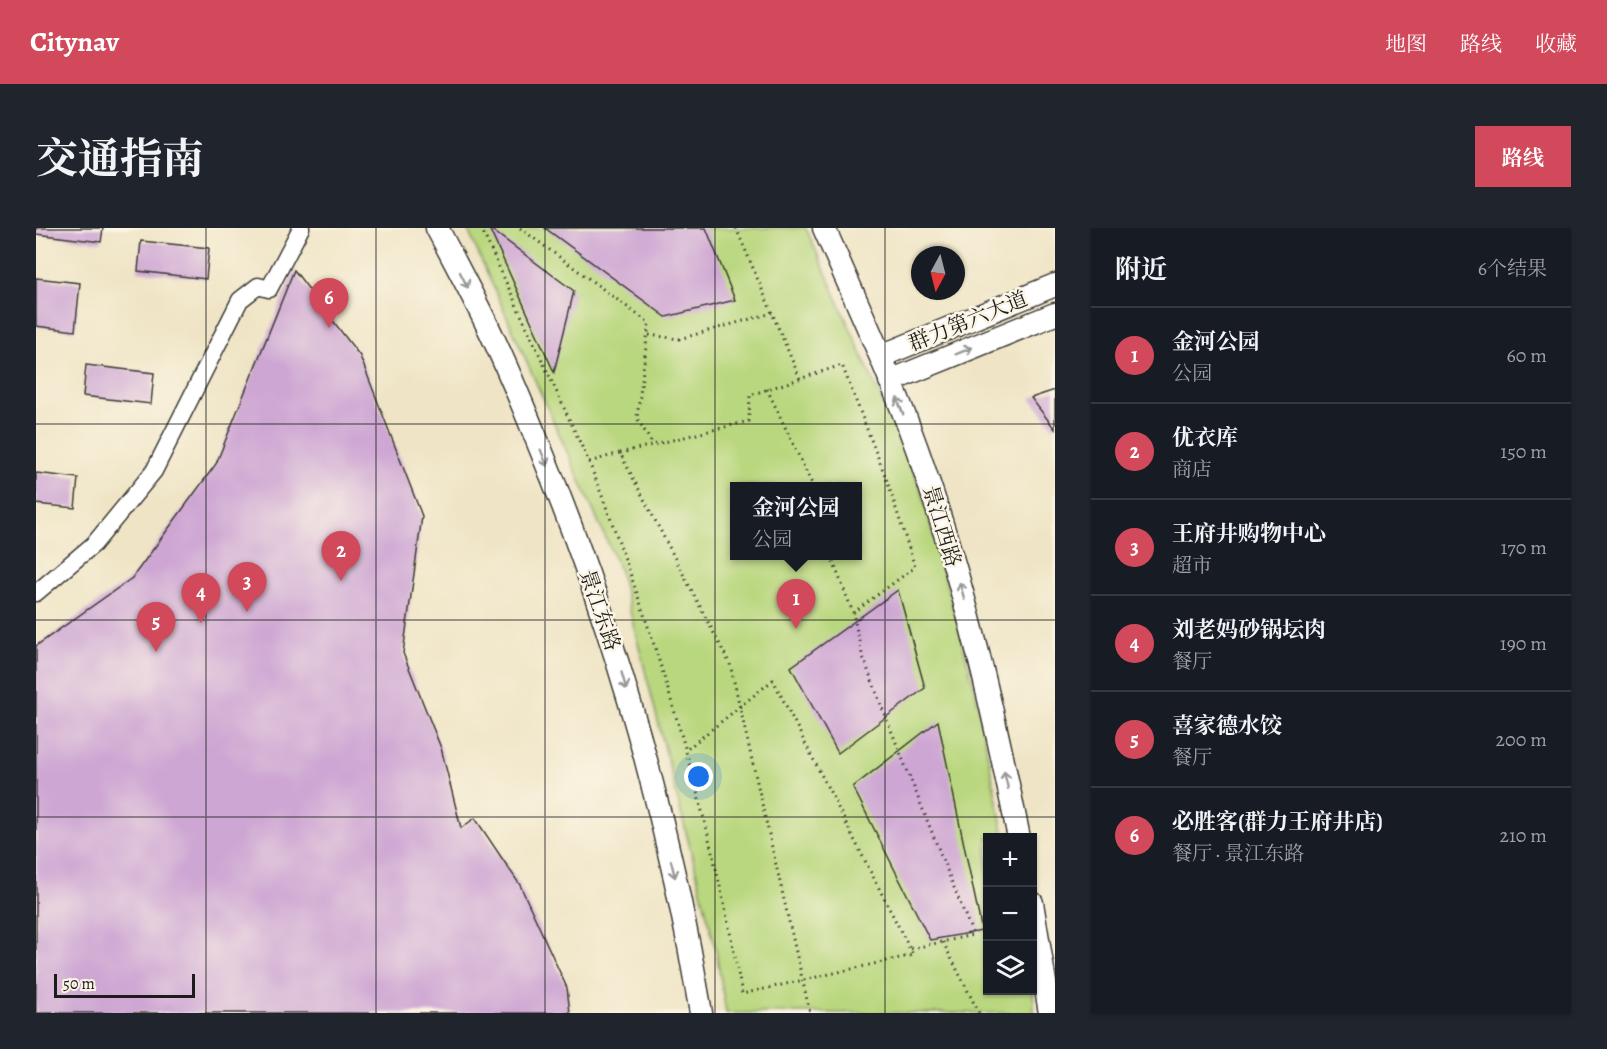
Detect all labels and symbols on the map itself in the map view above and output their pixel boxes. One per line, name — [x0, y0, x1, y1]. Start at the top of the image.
north arrow — [911, 246, 965, 300]
one-way arrow — [458, 271, 470, 288]
pin: 6 — [310, 279, 348, 328]
street label: 群力第六大道 — [904, 284, 1032, 358]
one-way arrow — [954, 345, 973, 356]
one-way arrow — [894, 397, 905, 416]
one-way arrow — [539, 448, 550, 467]
street label: 景江西路 — [916, 482, 968, 570]
pin: 2 — [322, 532, 360, 581]
pin: 3 — [228, 562, 266, 612]
street label: 景江东路 — [573, 566, 627, 654]
pin: 4 — [182, 574, 220, 623]
pin: 1 — [776, 580, 816, 629]
one-way arrow — [956, 581, 967, 600]
pin: 5 — [136, 602, 176, 652]
one-way arrow — [618, 671, 630, 690]
your location — [684, 762, 713, 791]
one-way arrow — [1000, 771, 1012, 790]
one-way arrow — [668, 860, 680, 879]
scale bar — [54, 971, 195, 998]

